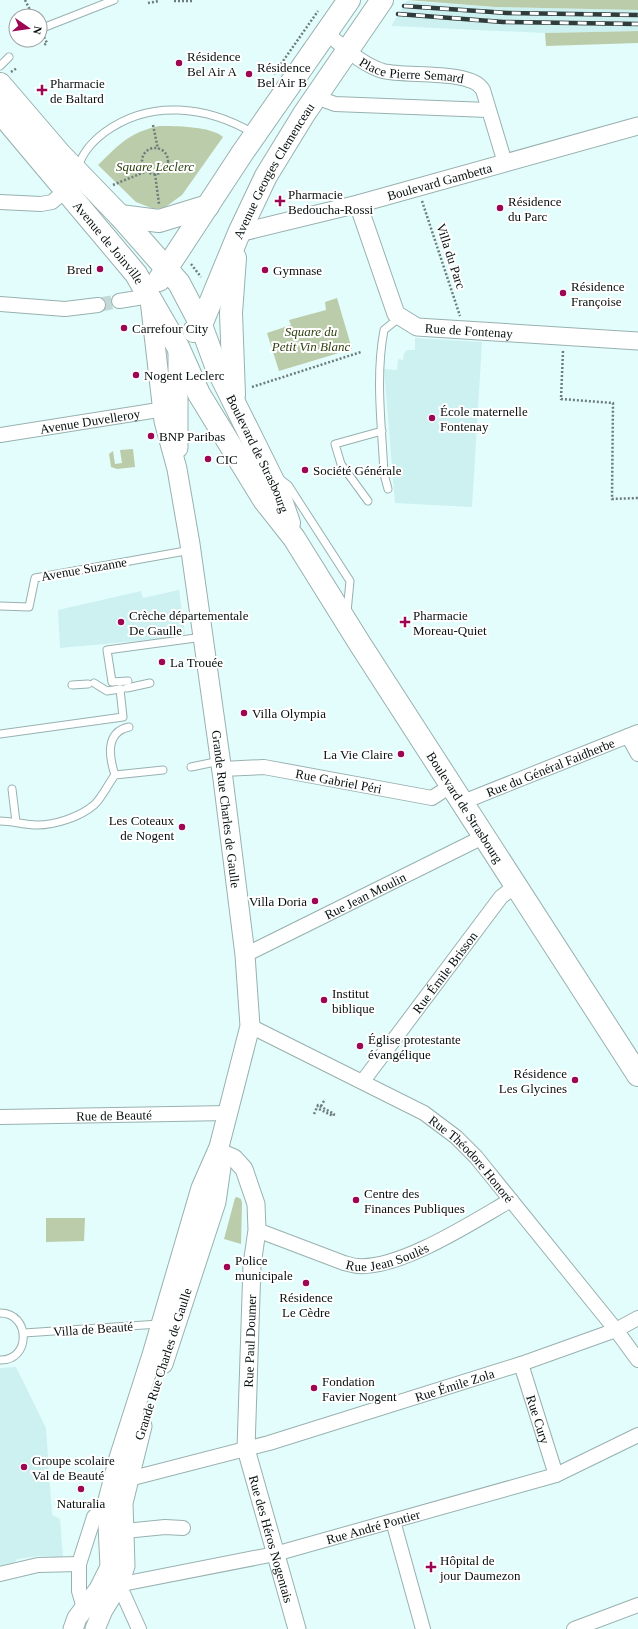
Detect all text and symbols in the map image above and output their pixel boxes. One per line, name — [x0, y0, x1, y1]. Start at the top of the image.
north arrow — [8, 8, 48, 48]
text: N — [31, 25, 44, 36]
place label: Résidence Bel Air A — [187, 49, 241, 79]
street label: Place Pierre Semard — [357, 54, 466, 86]
marker: Résidence Bel Air A — [174, 58, 184, 68]
place label: Résidence Bel Air B — [257, 60, 311, 90]
marker: Résidence Bel Air B — [244, 69, 254, 79]
place label: Pharmacie de Baltard — [50, 76, 105, 106]
marker: Pharmacie de Baltard — [37, 85, 47, 95]
street label: Avenue Georges Clemenceau — [230, 99, 317, 241]
park label: Square Leclerc — [116, 159, 194, 174]
street label: Boulevard Gambetta — [385, 160, 494, 203]
place label: Pharmacie Bedoucha-Rossi — [288, 187, 374, 217]
place label: Résidence du Parc — [508, 194, 562, 224]
marker: Pharmacie Bedoucha-Rossi — [275, 196, 285, 206]
street label: Avenue de Joinville — [70, 198, 148, 287]
marker: Résidence du Parc — [495, 203, 505, 213]
street label: Villa du Parc — [433, 221, 469, 291]
place label: Bred — [67, 262, 92, 277]
place label: Gymnase — [273, 263, 322, 278]
marker: Bred — [95, 264, 105, 274]
marker: Gymnase — [260, 265, 270, 275]
place label: Résidence Françoise — [571, 279, 625, 309]
marker: Résidence Françoise — [558, 288, 568, 298]
street label: Rue de Fontenay — [424, 320, 514, 341]
place label: Carrefour City — [132, 321, 209, 336]
marker: Carrefour City — [119, 323, 129, 333]
park label: Square du Petit Vin Blanc — [271, 324, 350, 354]
place label: Nogent Leclerc — [144, 368, 225, 383]
marker: Nogent Leclerc — [131, 370, 141, 380]
street label: Boulevard de Strasbourg — [224, 392, 292, 515]
place label: École maternelle Fontenay — [440, 404, 528, 434]
street label: Avenue Duvelleroy — [39, 405, 142, 436]
marker: École maternelle Fontenay — [427, 413, 437, 423]
place label: BNP Paribas — [159, 429, 225, 444]
marker: BNP Paribas — [146, 431, 156, 441]
place label: CIC — [216, 452, 238, 467]
marker: CIC — [203, 454, 213, 464]
place label: Société Générale — [313, 463, 402, 478]
marker: Société Générale — [300, 465, 310, 475]
street label: Avenue Suzanne — [40, 554, 128, 584]
place label: Crèche départementale De Gaulle — [129, 608, 249, 638]
place label: Pharmacie Moreau-Quiet — [413, 608, 487, 638]
marker: Crèche départementale De Gaulle — [116, 617, 126, 627]
marker: Pharmacie Moreau-Quiet — [400, 617, 410, 627]
place label: La Trouée — [170, 655, 223, 670]
marker: La Trouée — [157, 657, 167, 667]
place label: Villa Olympia — [252, 706, 326, 721]
marker: Villa Olympia — [239, 708, 249, 718]
street label: Grande Rue Charles de Gaulle — [209, 729, 243, 889]
street label: Rue du Général Faidherbe — [484, 735, 617, 799]
place label: La Vie Claire — [323, 747, 393, 762]
marker: La Vie Claire — [396, 749, 406, 759]
street label: Boulevard de Strasbourg — [424, 749, 507, 866]
street label: Rue Gabriel Péri — [294, 765, 383, 796]
place label: Les Coteaux de Nogent — [109, 813, 174, 843]
marker: Les Coteaux de Nogent — [177, 822, 187, 832]
street label: Rue Jean Moulin — [322, 869, 409, 922]
place label: Villa Doria — [249, 894, 307, 909]
marker: Villa Doria — [310, 896, 320, 906]
street label: Rue Émile Brisson — [409, 928, 480, 1016]
place label: Institut biblique — [332, 986, 375, 1016]
marker: Institut biblique — [319, 995, 329, 1005]
place label: Église protestante évangélique — [368, 1032, 461, 1062]
marker: Église protestante évangélique — [355, 1041, 365, 1051]
place label: Résidence Les Glycines — [499, 1066, 567, 1096]
marker: Résidence Les Glycines — [570, 1075, 580, 1085]
street label: Rue de Beauté — [76, 1107, 152, 1123]
street label: Rue Théodore Honoré — [426, 1112, 517, 1206]
place label: Centre des Finances Publiques — [364, 1186, 465, 1216]
marker: Centre des Finances Publiques — [351, 1195, 361, 1205]
street label: Rue Jean Soulès — [344, 1240, 431, 1274]
place label: Police municipale — [235, 1253, 293, 1283]
marker: Police municipale — [222, 1262, 232, 1272]
marker: Résidence Le Cèdre — [301, 1278, 311, 1288]
street label: Grande Rue Charles de Gaulle — [131, 1286, 195, 1442]
place label: Résidence Le Cèdre — [279, 1290, 333, 1320]
street label: Rue Paul Doumer — [241, 1294, 259, 1388]
street label: Villa de Beauté — [53, 1319, 134, 1339]
street label: Rue Émile Zola — [413, 1365, 496, 1404]
place label: Fondation Favier Nogent — [322, 1374, 397, 1404]
marker: Fondation Favier Nogent — [309, 1383, 319, 1393]
street label: Rue Cury — [524, 1393, 553, 1446]
place label: Groupe scolaire Val de Beauté — [32, 1453, 115, 1483]
marker: Groupe scolaire Val de Beauté — [19, 1462, 29, 1472]
street label: Rue des Héros Nogentais — [246, 1473, 297, 1604]
marker: Naturalia — [76, 1484, 86, 1494]
place label: Naturalia — [57, 1496, 105, 1511]
street label: Rue André Pontier — [324, 1506, 422, 1547]
place label: Hôpital de jour Daumezon — [439, 1553, 521, 1583]
marker: Hôpital de jour Daumezon — [425, 1561, 437, 1573]

